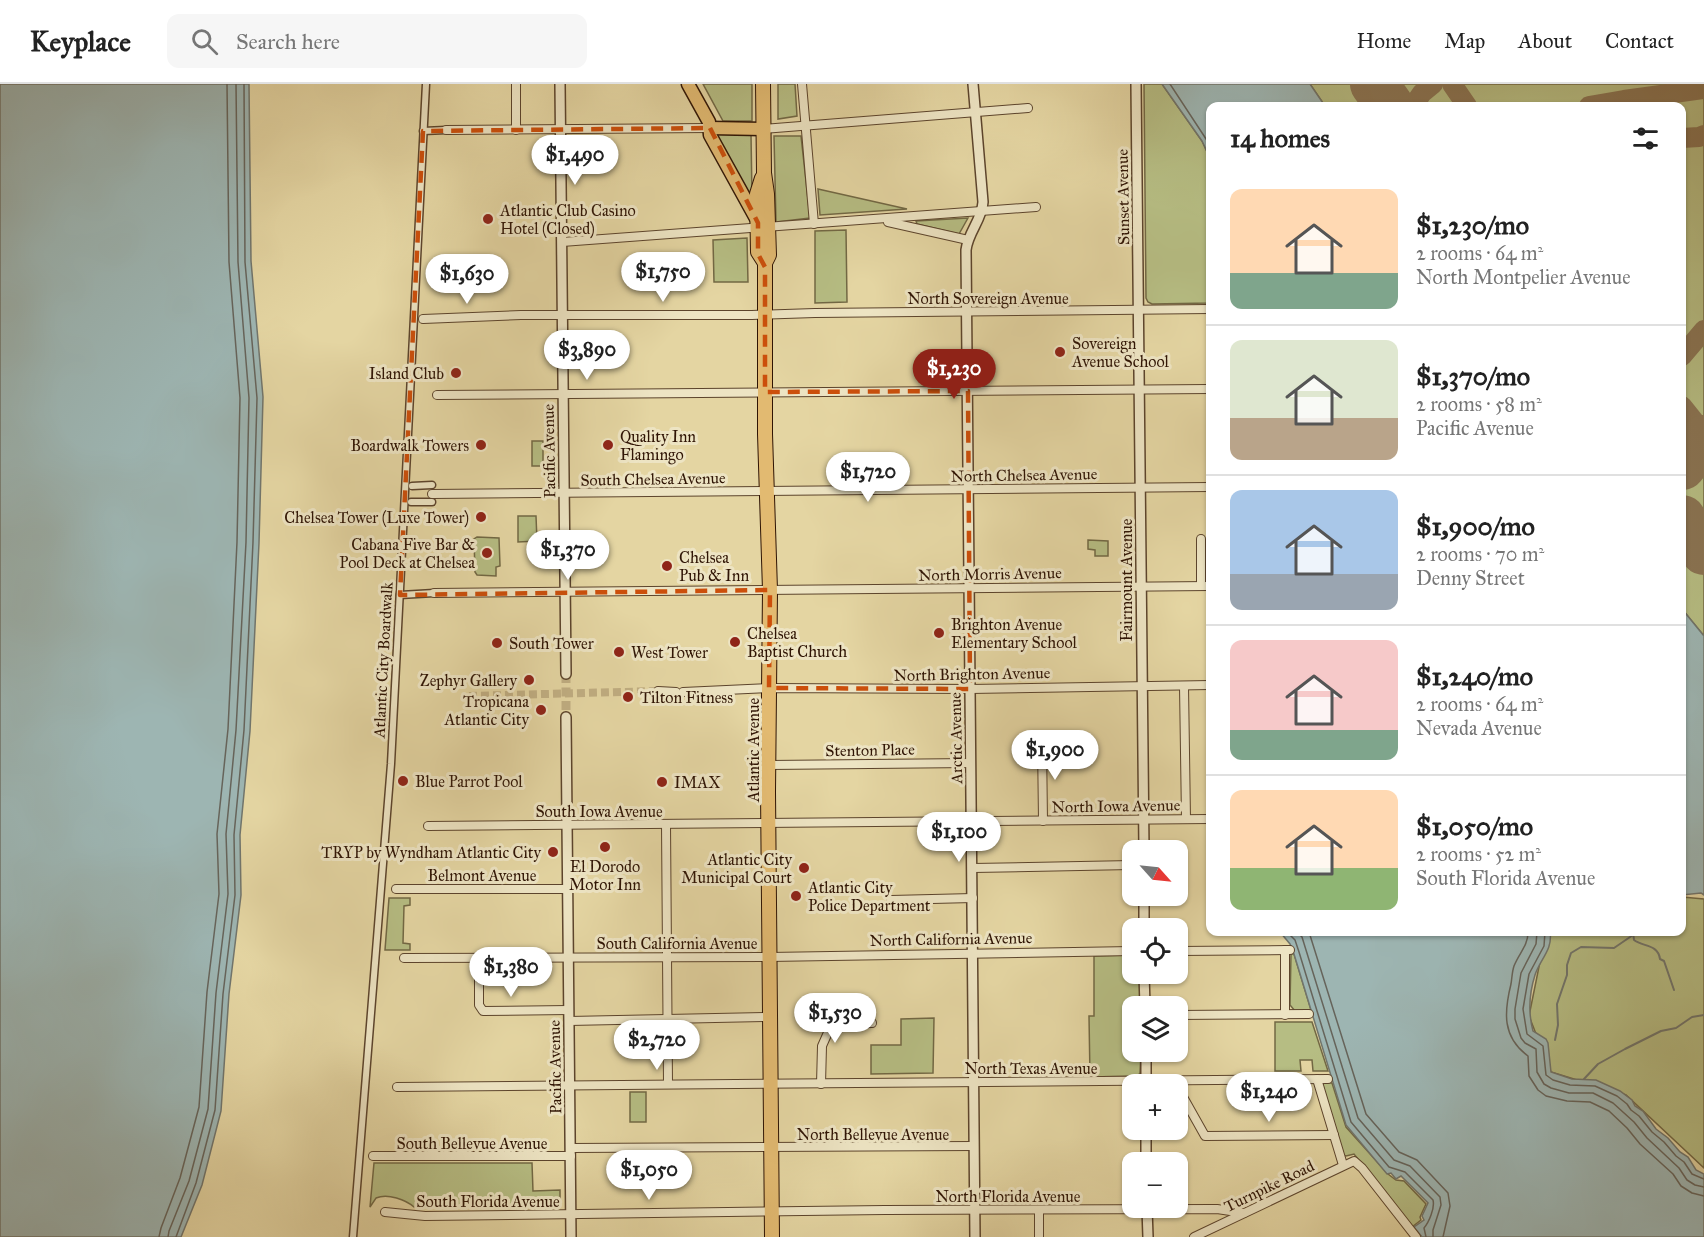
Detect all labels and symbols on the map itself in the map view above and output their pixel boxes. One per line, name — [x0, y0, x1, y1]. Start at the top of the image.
pin: $1,490 — [526, 135, 624, 186]
street label: Sunset Avenue — [1113, 148, 1133, 245]
place label: Atlantic Club Casino Hotel (Closed) — [499, 201, 636, 239]
marker: Atlantic Club Casino Hotel (Closed) — [481, 212, 495, 226]
pin: $1,750 — [614, 252, 712, 303]
pin: $1,630 — [418, 254, 516, 305]
street label: North Sovereign Avenue — [907, 289, 1069, 309]
pin: $3,890 — [538, 330, 636, 381]
place label: Sovereign Avenue School — [1071, 334, 1170, 371]
marker: Sovereign Avenue School — [1053, 345, 1067, 359]
pin: $1,230 — [905, 349, 1003, 400]
place label: Island Club — [369, 364, 444, 383]
marker: Island Club — [449, 366, 463, 380]
street label: Pacific Avenue — [539, 403, 559, 498]
place label: Quality Inn Flamingo — [620, 427, 696, 465]
place label: Boardwalk Towers — [351, 436, 469, 455]
marker: Boardwalk Towers — [474, 438, 488, 452]
marker: Quality Inn Flamingo — [601, 438, 615, 452]
pin: $1,720 — [819, 452, 917, 503]
street label: North Chelsea Avenue — [950, 464, 1098, 486]
street label: South Chelsea Avenue — [580, 468, 726, 490]
place label: Chelsea Tower (Luxe Tower) — [284, 508, 469, 528]
marker: Chelsea Tower (Luxe Tower) — [474, 510, 488, 524]
street label: Fairmount Avenue — [1117, 518, 1136, 642]
pin: $1,370 — [519, 530, 617, 581]
place label: Cabana Five Bar & Pool Deck at Chelsea — [339, 535, 475, 572]
marker: Cabana Five Bar & Pool Deck at Chelsea — [480, 546, 494, 560]
place label: Chelsea Pub & Inn — [679, 548, 749, 585]
marker: Chelsea Pub & Inn — [660, 559, 674, 573]
street label: North Morris Avenue — [918, 563, 1062, 585]
street label: Atlantic City Boardwalk — [369, 581, 397, 740]
place label: Brighton Avenue Elementary School — [951, 615, 1077, 652]
place label: Chelsea Baptist Church — [747, 624, 847, 661]
marker: Brighton Avenue Elementary School — [932, 626, 946, 640]
place label: South Tower — [509, 634, 594, 653]
marker: Chelsea Baptist Church — [728, 635, 742, 649]
marker: South Tower — [490, 636, 504, 650]
place label: West Tower — [631, 643, 708, 662]
marker: West Tower — [612, 645, 626, 659]
street label: North Brighton Avenue — [894, 663, 1051, 686]
place label: Zephyr Gallery — [420, 671, 517, 690]
marker: Zephyr Gallery — [522, 673, 536, 687]
place label: Tilton Fitness — [640, 688, 733, 707]
marker: Tilton Fitness — [621, 690, 635, 704]
place label: Tropicana Atlantic City — [443, 692, 529, 729]
street label: Arctic Avenue — [946, 692, 966, 785]
street label: Atlantic Avenue — [744, 698, 763, 803]
marker: Tropicana Atlantic City — [534, 703, 548, 717]
pin: $1,900 — [1006, 730, 1104, 781]
street label: Stenton Place — [825, 740, 915, 760]
place label: Blue Parrot Pool — [415, 772, 523, 791]
place label: IMAX — [674, 773, 721, 792]
marker: Blue Parrot Pool — [396, 774, 410, 788]
marker: IMAX — [655, 775, 669, 789]
street label: North Iowa Avenue — [1051, 795, 1181, 817]
street label: South Iowa Avenue — [535, 802, 663, 821]
pin: $1,100 — [910, 812, 1008, 863]
marker: El Dorodo Motor Inn — [598, 840, 612, 854]
north arrow — [1122, 840, 1188, 906]
place label: TRYP by Wyndham Atlantic City — [321, 843, 541, 862]
marker: TRYP by Wyndham Atlantic City — [546, 845, 560, 859]
place label: Atlantic City Municipal Court — [681, 850, 792, 887]
place label: El Dorodo Motor Inn — [569, 857, 641, 894]
marker: Atlantic City Municipal Court — [797, 861, 811, 875]
street label: Belmont Avenue — [428, 866, 537, 885]
place label: Atlantic City Police Department — [807, 878, 931, 915]
marker: Atlantic City Police Department — [789, 889, 803, 903]
street label: North California Avenue — [870, 928, 1033, 950]
street label: South California Avenue — [597, 934, 758, 953]
pin: $1,380 — [462, 947, 560, 998]
pin: $1,530 — [786, 993, 884, 1044]
street label: Pacific Avenue — [545, 1019, 565, 1114]
pin: $2,720 — [608, 1020, 706, 1071]
street label: North Texas Avenue — [965, 1059, 1098, 1078]
pin: $1,240 — [1220, 1072, 1318, 1123]
street label: North Bellevue Avenue — [797, 1125, 949, 1144]
street label: South Bellevue Avenue — [397, 1134, 548, 1153]
pin: $1,050 — [600, 1150, 698, 1201]
street label: Turnpike Road — [1221, 1156, 1317, 1216]
street label: North Florida Avenue — [936, 1187, 1081, 1206]
street label: South Florida Avenue — [416, 1192, 560, 1211]

